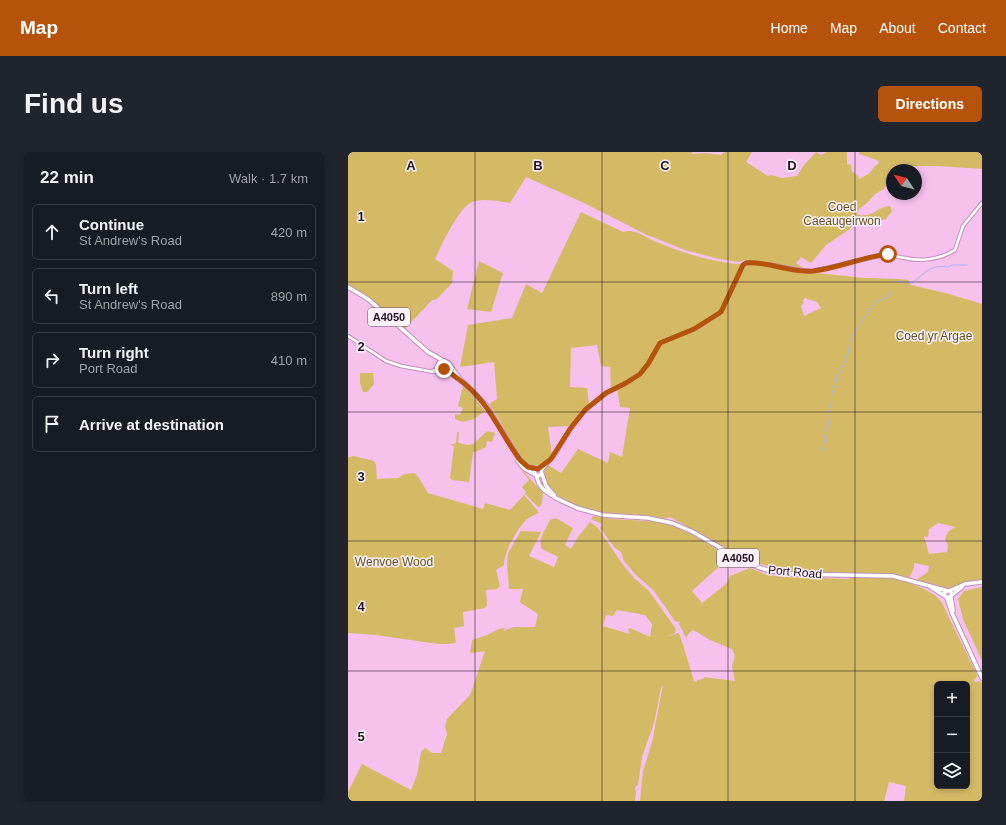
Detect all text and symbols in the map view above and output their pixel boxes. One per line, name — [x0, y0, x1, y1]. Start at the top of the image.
text: Map — [20, 17, 58, 38]
text: Home — [771, 20, 808, 36]
text: Map — [830, 20, 857, 36]
text: About — [879, 20, 916, 36]
text: Contact — [938, 20, 986, 36]
button: Directions — [878, 86, 982, 122]
text: Find us — [24, 88, 124, 119]
text: A — [406, 158, 416, 173]
text: B — [533, 158, 543, 173]
text: C — [660, 158, 670, 173]
text: D — [787, 158, 797, 173]
north arrow — [886, 164, 922, 200]
text: 22 min — [40, 168, 94, 187]
text: Walk · 1.7 km — [229, 171, 308, 186]
park label: Coed Caeaugeirwon — [803, 200, 881, 228]
text: 1 — [357, 209, 365, 224]
text: Continue — [79, 216, 144, 233]
icon: ahead — [41, 221, 63, 243]
text: 420 m — [271, 225, 307, 240]
text: St Andrew's Road — [79, 233, 182, 248]
route start — [879, 245, 897, 263]
text: Turn left — [79, 280, 138, 297]
icon: left — [41, 285, 63, 307]
text: 890 m — [271, 289, 307, 304]
text: St Andrew's Road — [79, 297, 182, 312]
road number: A4050 — [368, 308, 410, 326]
park label: Coed yr Argae — [896, 329, 973, 343]
text: 2 — [357, 339, 365, 354]
text: Turn right — [79, 344, 149, 361]
icon: right — [41, 349, 63, 371]
text: 410 m — [271, 353, 307, 368]
route end — [435, 360, 453, 378]
text: Port Road — [79, 361, 138, 376]
icon: arrive — [41, 413, 63, 435]
text: Arrive at destination — [79, 416, 224, 433]
text: 3 — [357, 469, 365, 484]
road number: A4050 — [717, 549, 759, 567]
park label: Wenvoe Wood — [355, 555, 433, 569]
street label: Port Road — [767, 563, 823, 581]
text: 4 — [357, 599, 365, 614]
map controls — [934, 681, 970, 789]
button: + — [934, 681, 970, 717]
button: − — [934, 717, 970, 753]
text: 5 — [357, 729, 365, 744]
button: layers — [934, 753, 970, 789]

